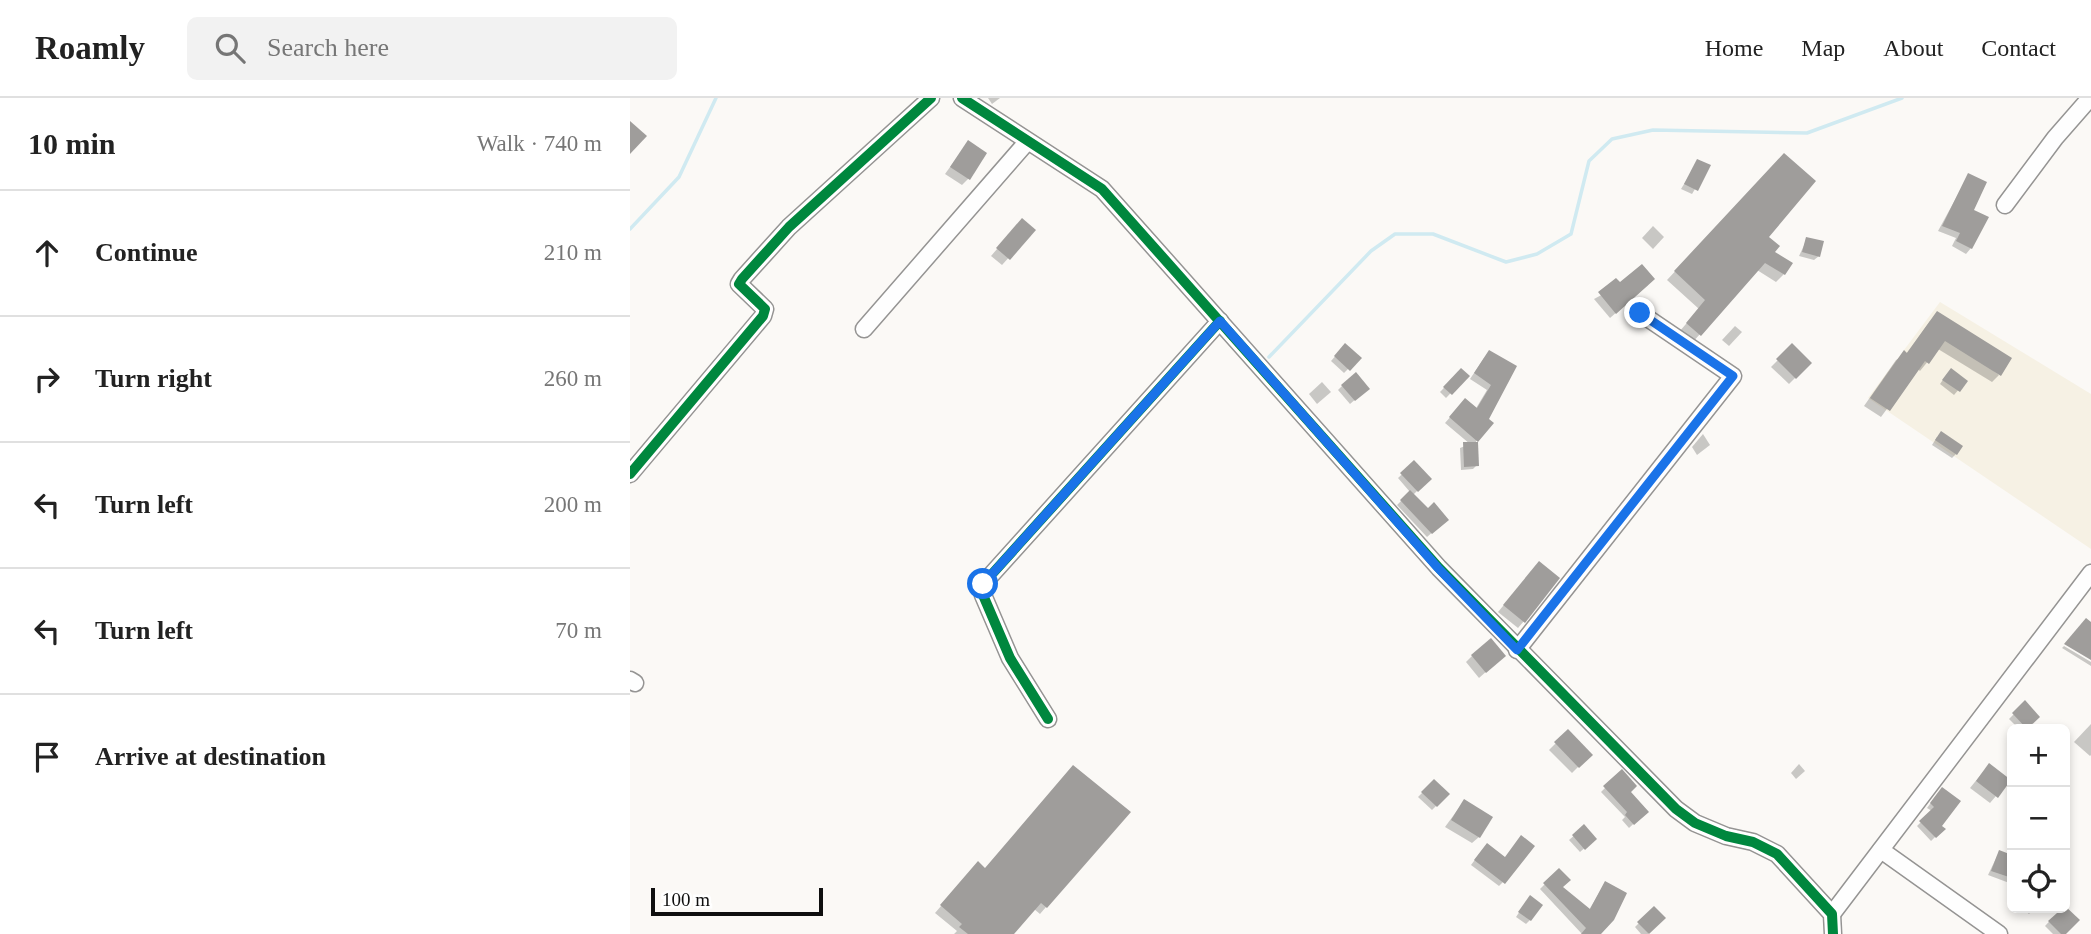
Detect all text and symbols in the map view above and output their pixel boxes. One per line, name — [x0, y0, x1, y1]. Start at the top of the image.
search box — [187, 17, 677, 80]
icon: search — [211, 29, 249, 67]
text: Roamly — [35, 30, 145, 66]
text: Search here — [267, 33, 389, 62]
text: Home — [1705, 35, 1763, 61]
text: Map — [1801, 35, 1845, 61]
text: About — [1883, 35, 1943, 61]
text: Contact — [1981, 35, 2056, 61]
text: 10 min — [28, 127, 116, 160]
text: Walk · 740 m — [477, 131, 602, 156]
icon: ahead — [28, 234, 66, 272]
text: Continue — [95, 238, 198, 267]
text: 210 m — [544, 240, 602, 265]
route end — [1624, 297, 1655, 328]
icon: right — [28, 360, 66, 398]
text: Turn right — [95, 364, 212, 393]
text: 260 m — [544, 366, 602, 391]
icon: left — [28, 486, 66, 524]
text: Turn left — [95, 490, 193, 519]
text: 200 m — [544, 492, 602, 517]
route start — [967, 568, 998, 599]
icon: left — [28, 612, 66, 650]
text: Turn left — [95, 616, 193, 645]
text: 70 m — [555, 618, 602, 643]
map controls — [2007, 724, 2070, 913]
button: + — [2007, 724, 2070, 787]
icon: arrive — [28, 738, 66, 776]
text: Arrive at destination — [95, 742, 326, 771]
button: − — [2007, 787, 2070, 850]
button: locate — [2007, 850, 2070, 913]
scale bar — [651, 885, 822, 917]
text: 100 m — [662, 889, 710, 910]

